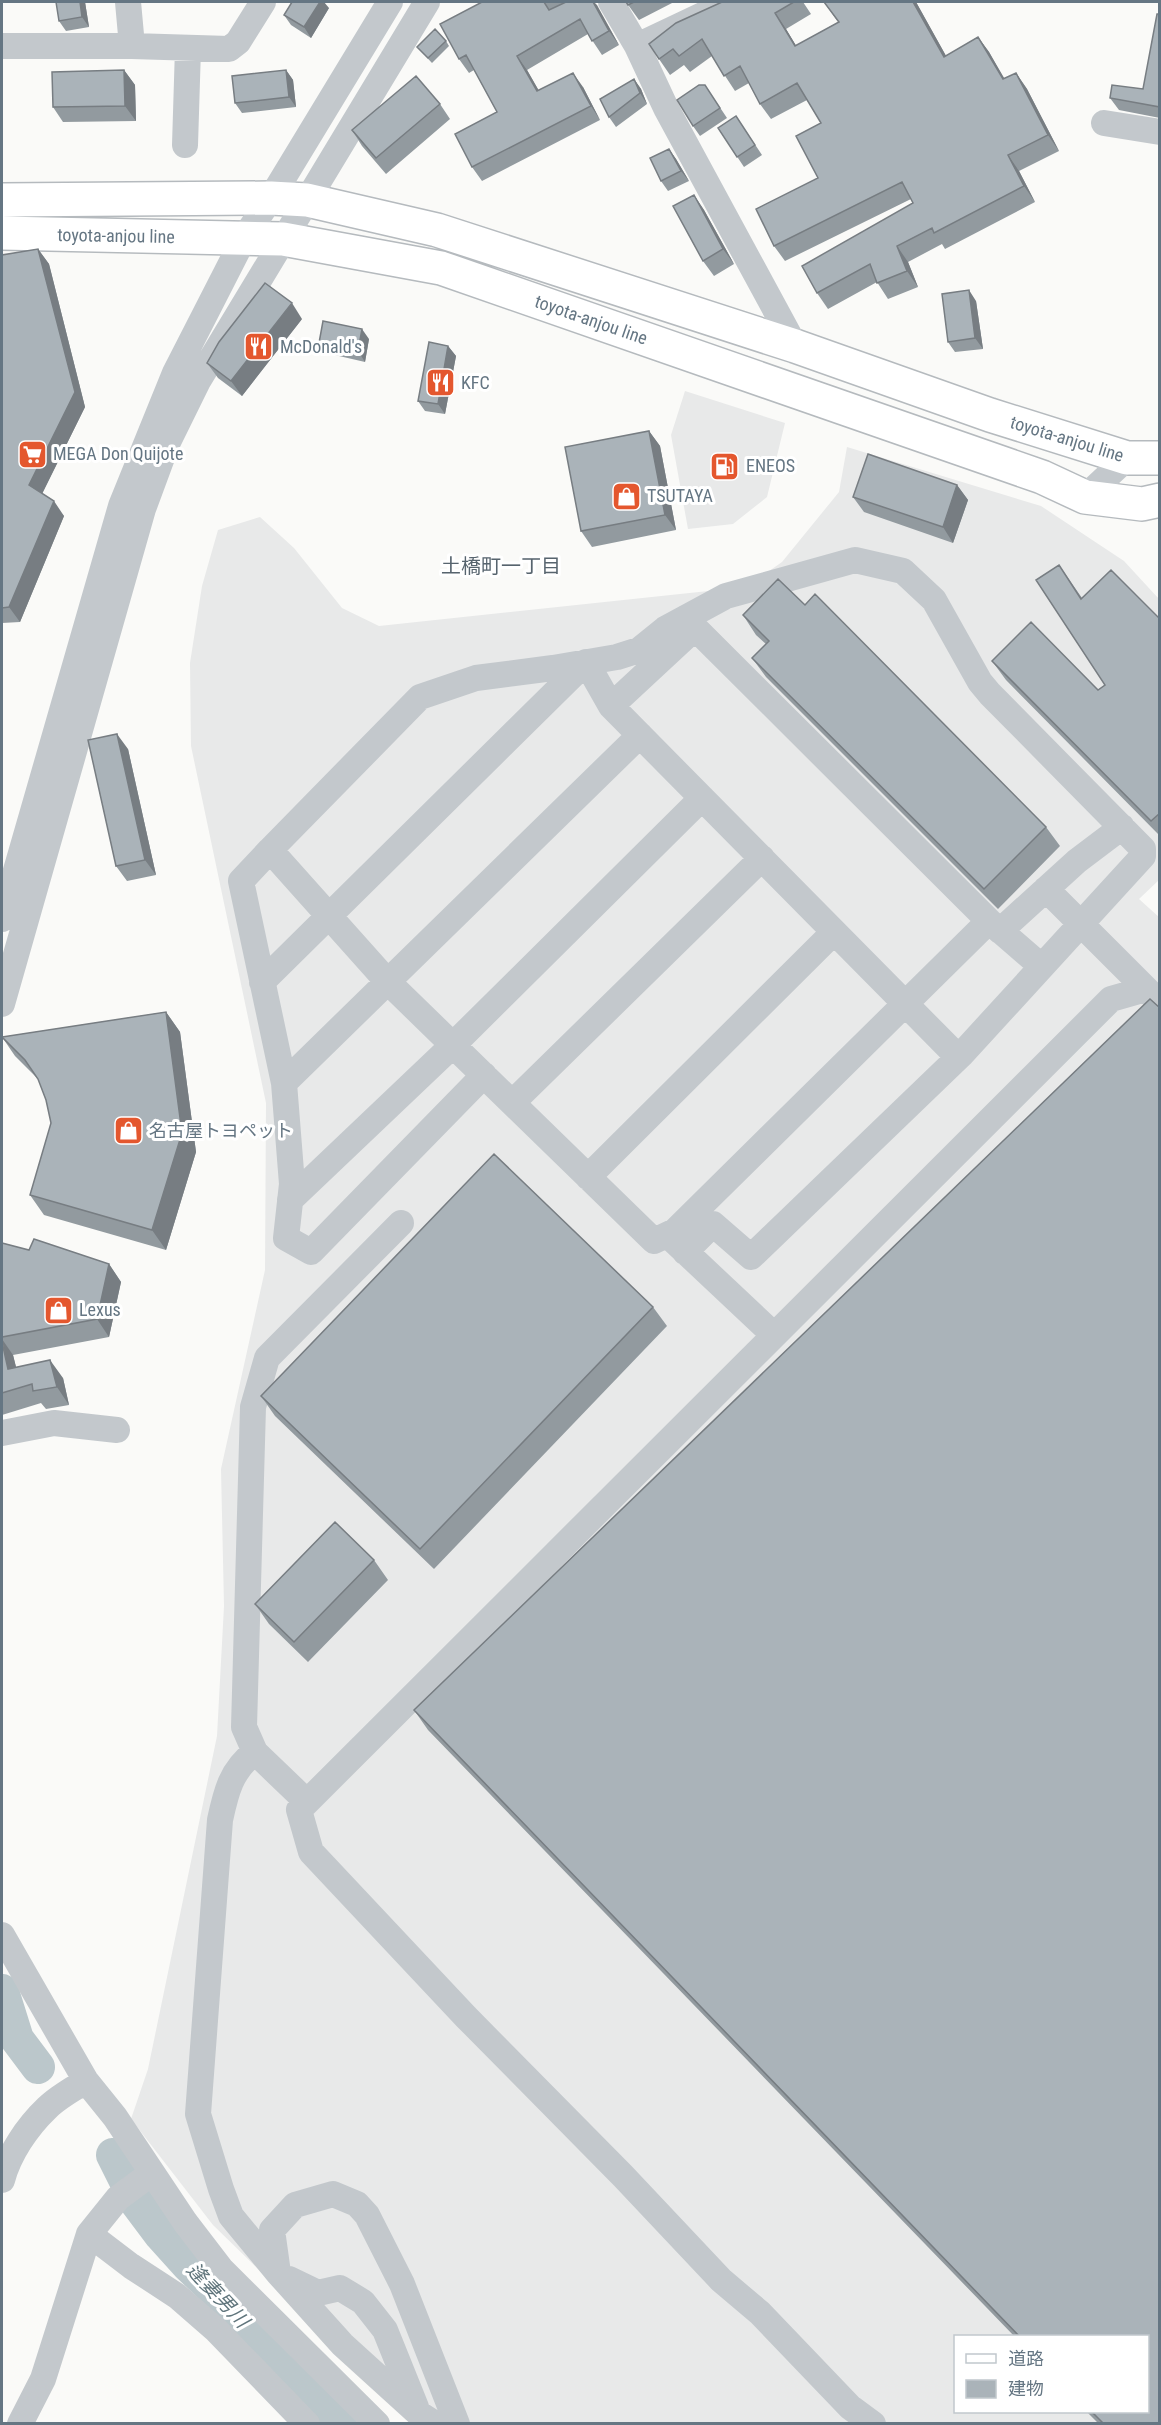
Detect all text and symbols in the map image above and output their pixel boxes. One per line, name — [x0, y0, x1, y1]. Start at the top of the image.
street label: toyota-anjou line — [57, 224, 175, 247]
street label: toyota-anjou line — [532, 290, 650, 349]
restaurant icon: McDonald's — [243, 331, 275, 363]
place label: McDonald's — [280, 336, 362, 357]
restaurant icon: KFC — [424, 367, 456, 399]
place label: KFC — [461, 372, 490, 393]
street label: toyota-anjou line — [1008, 411, 1126, 466]
supermarket icon: MEGA Don Quijote — [16, 438, 48, 470]
place label: MEGA Don Quijote — [53, 443, 183, 464]
fuel station icon: ENEOS — [709, 450, 741, 482]
place label: ENEOS — [746, 455, 795, 476]
shop icon: TSUTAYA — [610, 480, 642, 512]
place label: TSUTAYA — [647, 485, 714, 506]
district label: 土橋町一丁目 — [441, 554, 561, 578]
shop icon: 名古屋トヨペット — [112, 1115, 144, 1147]
place label: 名古屋トヨペット — [149, 1120, 293, 1141]
shop icon: Lexus — [42, 1294, 74, 1326]
place label: Lexus — [79, 1299, 121, 1320]
water label: 逢妻男川 — [182, 2258, 255, 2334]
legend — [954, 2335, 1149, 2413]
text: 道路 — [1008, 2348, 1044, 2369]
text: 建物 — [1008, 2378, 1044, 2399]

